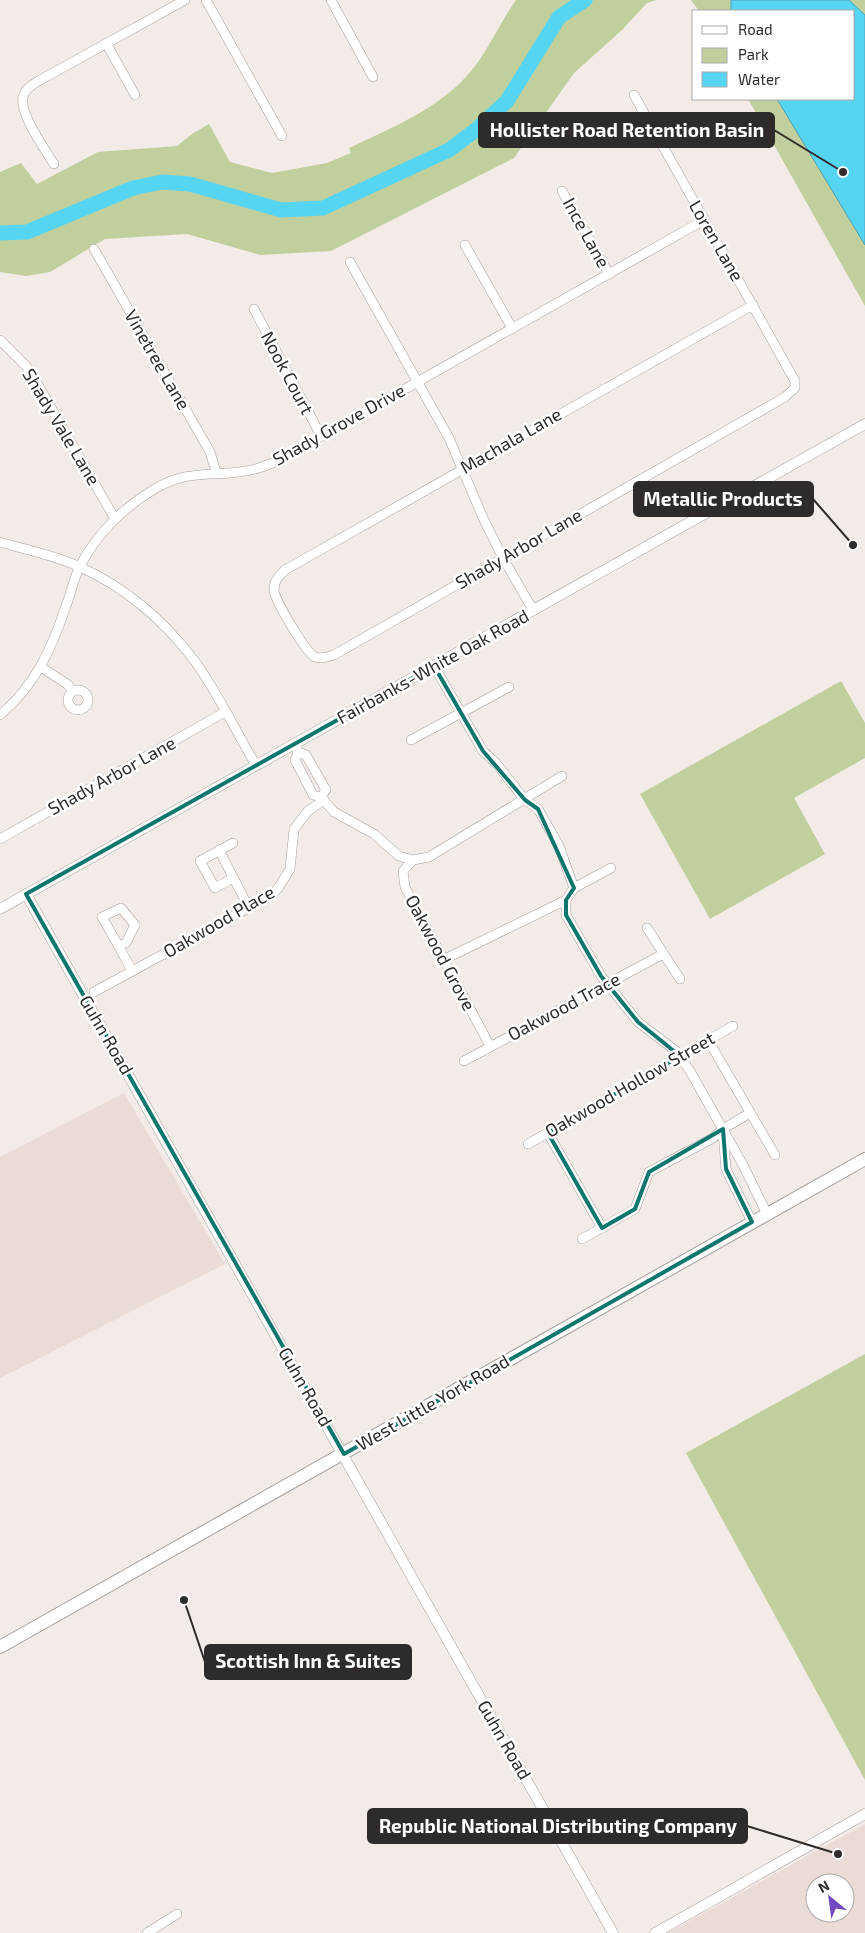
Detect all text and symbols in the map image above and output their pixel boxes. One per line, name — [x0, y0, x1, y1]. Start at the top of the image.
legend — [692, 10, 855, 100]
text: Road — [738, 20, 773, 38]
text: Park — [738, 45, 769, 63]
text: Water — [738, 70, 780, 88]
callout: Hollister Road Retention Basin — [479, 113, 774, 147]
text: Hollister Road Retention Basin — [490, 118, 764, 141]
street label: Ince Lane — [559, 194, 615, 271]
street label: Loren Lane — [685, 196, 749, 285]
street label: Vinetree Lane — [120, 306, 195, 413]
street label: Nook Court — [257, 327, 319, 418]
street label: Shady Vale Lane — [18, 364, 105, 489]
street label: Shady Grove Drive — [268, 379, 409, 470]
street label: Machala Lane — [456, 402, 565, 478]
callout: Metallic Products — [634, 482, 813, 516]
text: Metallic Products — [643, 487, 803, 510]
street label: Shady Arbor Lane — [451, 503, 586, 593]
street label: Fairbanks-White Oak Road — [332, 604, 533, 728]
street label: Shady Arbor Lane — [44, 731, 179, 819]
street label: Oakwood Place — [159, 880, 278, 962]
street label: Oakwood Grove — [401, 891, 481, 1014]
street label: Oakwood Trace — [503, 967, 624, 1045]
street label: Guhn Road — [75, 991, 138, 1078]
street label: Oakwood Hollow Street — [541, 1026, 718, 1142]
street label: Guhn Road — [274, 1343, 337, 1430]
street label: West Little York Road — [352, 1349, 513, 1455]
callout: Scottish Inn & Suites — [205, 1645, 411, 1679]
text: Scottish Inn & Suites — [215, 1649, 401, 1672]
street label: Guhn Road — [473, 1696, 536, 1783]
callout: Republic National Distributing Company — [368, 1809, 747, 1843]
text: Republic National Distributing Company — [379, 1814, 737, 1838]
north arrow — [805, 1873, 855, 1923]
text: N — [815, 1876, 832, 1896]

